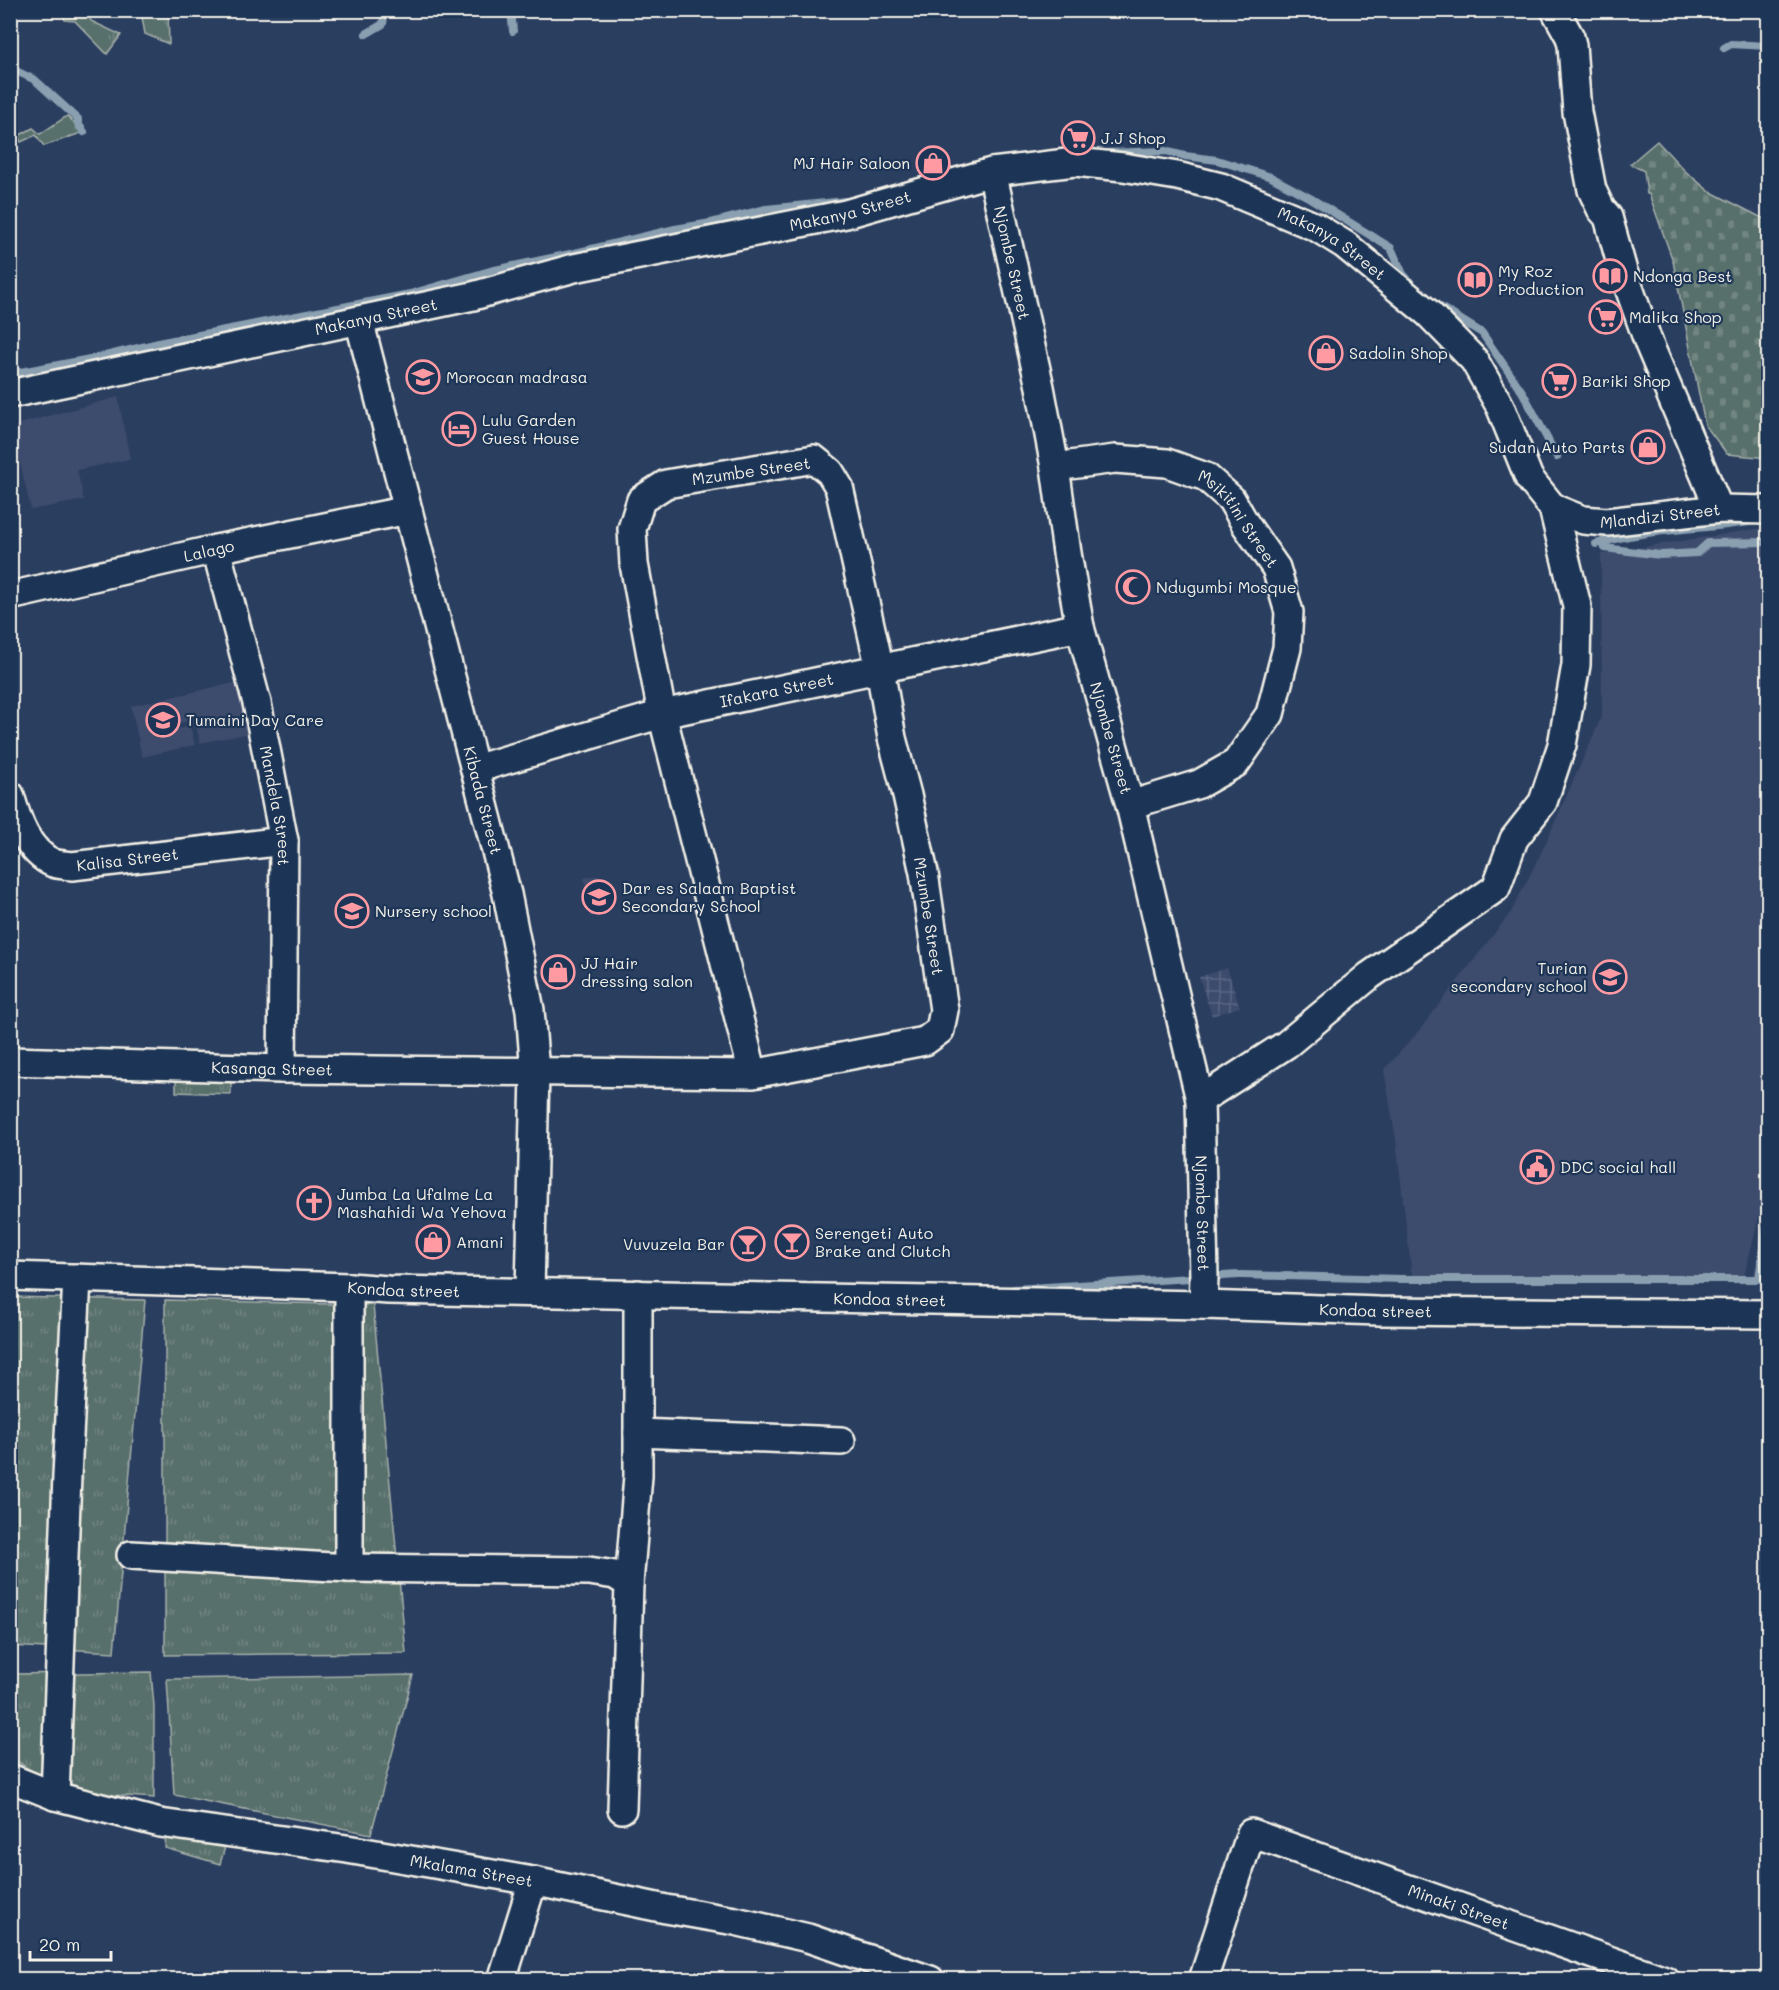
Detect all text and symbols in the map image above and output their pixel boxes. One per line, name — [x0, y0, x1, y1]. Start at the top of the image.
supermarket icon: J.J Shop — [1060, 120, 1096, 156]
place label: J.J Shop — [1101, 127, 1166, 148]
shop icon: MJ Hair Saloon — [915, 145, 951, 181]
place label: MJ Hair Saloon — [793, 152, 910, 173]
street label: Makanya Street — [787, 185, 913, 235]
street label: Makanya Street — [1275, 201, 1390, 284]
street label: Njombe Street — [990, 204, 1036, 321]
library icon: Ndonga Best — [1592, 258, 1628, 294]
place label: My Roz Production — [1498, 260, 1584, 299]
library icon: My Roz Production — [1457, 262, 1493, 298]
place label: Ndonga Best — [1633, 265, 1732, 286]
street label: Makanya Street — [313, 293, 439, 339]
supermarket icon: Malika Shop — [1588, 299, 1624, 335]
place label: Malika Shop — [1629, 306, 1722, 327]
shop icon: Sadolin Shop — [1308, 335, 1344, 371]
place label: Sadolin Shop — [1349, 342, 1448, 363]
school or university icon: Morocan madrasa — [405, 359, 441, 395]
supermarket icon: Bariki Shop — [1541, 363, 1577, 399]
place label: Morocan madrasa — [446, 366, 588, 387]
place label: Bariki Shop — [1582, 370, 1671, 391]
place label: Lulu Garden Guest House — [482, 409, 580, 448]
hotel icon: Lulu Garden Guest House — [441, 411, 477, 447]
shop icon: Sudan Auto Parts — [1630, 429, 1666, 465]
place label: Sudan Auto Parts — [1489, 436, 1625, 457]
street label: Mzumbe Street — [690, 452, 811, 489]
street label: Msikitini Street — [1196, 464, 1284, 572]
street label: Mlandizi Street — [1599, 498, 1721, 532]
street label: Lalago — [181, 535, 236, 566]
mosque icon: Ndugumbi Mosque — [1115, 569, 1151, 605]
place label: Ndugumbi Mosque — [1156, 576, 1297, 597]
street label: Ifakara Street — [718, 668, 835, 712]
street label: Njombe Street — [1086, 679, 1137, 796]
school or university icon: Tumaini Day Care — [145, 702, 181, 738]
place label: Tumaini Day Care — [186, 709, 324, 730]
street label: Mandela Street — [256, 744, 295, 866]
street label: Kibada Street — [459, 744, 507, 857]
street label: Kalisa Street — [75, 843, 179, 875]
street label: Mzumbe Street — [910, 855, 949, 976]
place label: Dar es Salaam Baptist Secondary School — [622, 877, 796, 916]
school or university icon: Dar es Salaam Baptist Secondary School — [581, 879, 617, 915]
school or university icon: Nursery school — [334, 893, 370, 929]
place label: Nursery school — [375, 900, 492, 921]
place label: JJ Hair dressing salon — [581, 952, 693, 991]
shop icon: JJ Hair dressing salon — [540, 954, 576, 990]
place label: Turian secondary school — [1451, 957, 1587, 996]
school or university icon: Turian secondary school — [1592, 959, 1628, 995]
street label: Kasanga Street — [211, 1056, 333, 1080]
public building icon: DDC social hall — [1519, 1149, 1555, 1185]
street label: Njombe Street — [1191, 1155, 1215, 1271]
place label: DDC social hall — [1560, 1156, 1676, 1177]
place label: Jumba La Ufalme La Mashahidi Wa Yehova — [337, 1183, 507, 1222]
church icon: Jumba La Ufalme La Mashahidi Wa Yehova — [296, 1185, 332, 1221]
place label: Serengeti Auto Brake and Clutch — [815, 1222, 950, 1261]
shop icon: Amani — [415, 1224, 451, 1260]
bar icon: Serengeti Auto Brake and Clutch — [774, 1224, 810, 1260]
bar icon: Vuvuzela Bar — [730, 1226, 766, 1262]
place label: Amani — [456, 1231, 504, 1252]
place label: Vuvuzela Bar — [623, 1233, 725, 1254]
street label: Kondoa street — [347, 1276, 460, 1301]
street label: Kondoa street — [833, 1287, 946, 1310]
street label: Kondoa street — [1319, 1298, 1432, 1321]
street label: Mkalama Street — [409, 1849, 534, 1891]
street label: Minaki Street — [1405, 1879, 1512, 1934]
scale bar — [30, 1924, 111, 1962]
text: 20 m — [39, 1932, 80, 1956]

